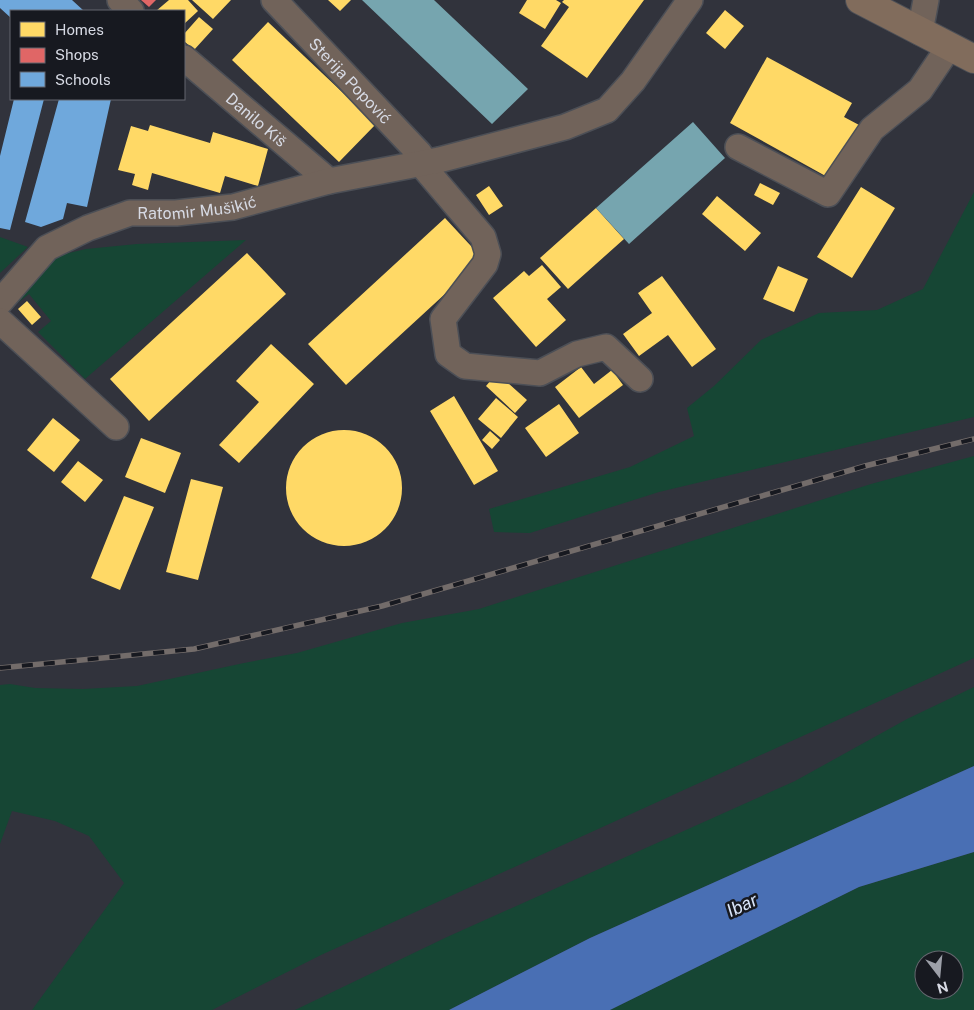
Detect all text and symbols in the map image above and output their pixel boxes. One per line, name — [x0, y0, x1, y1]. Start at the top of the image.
legend — [10, 10, 185, 100]
text: Homes — [55, 21, 104, 38]
street label: Sterija Popović — [305, 34, 395, 127]
text: Shops — [55, 46, 99, 63]
text: Schools — [55, 71, 111, 88]
street label: Danilo Kiš — [222, 88, 291, 150]
street label: Ratomir Mušikić — [137, 192, 258, 223]
water label: Ibar — [723, 889, 761, 921]
north arrow — [914, 950, 964, 1000]
text: N — [935, 978, 950, 997]

